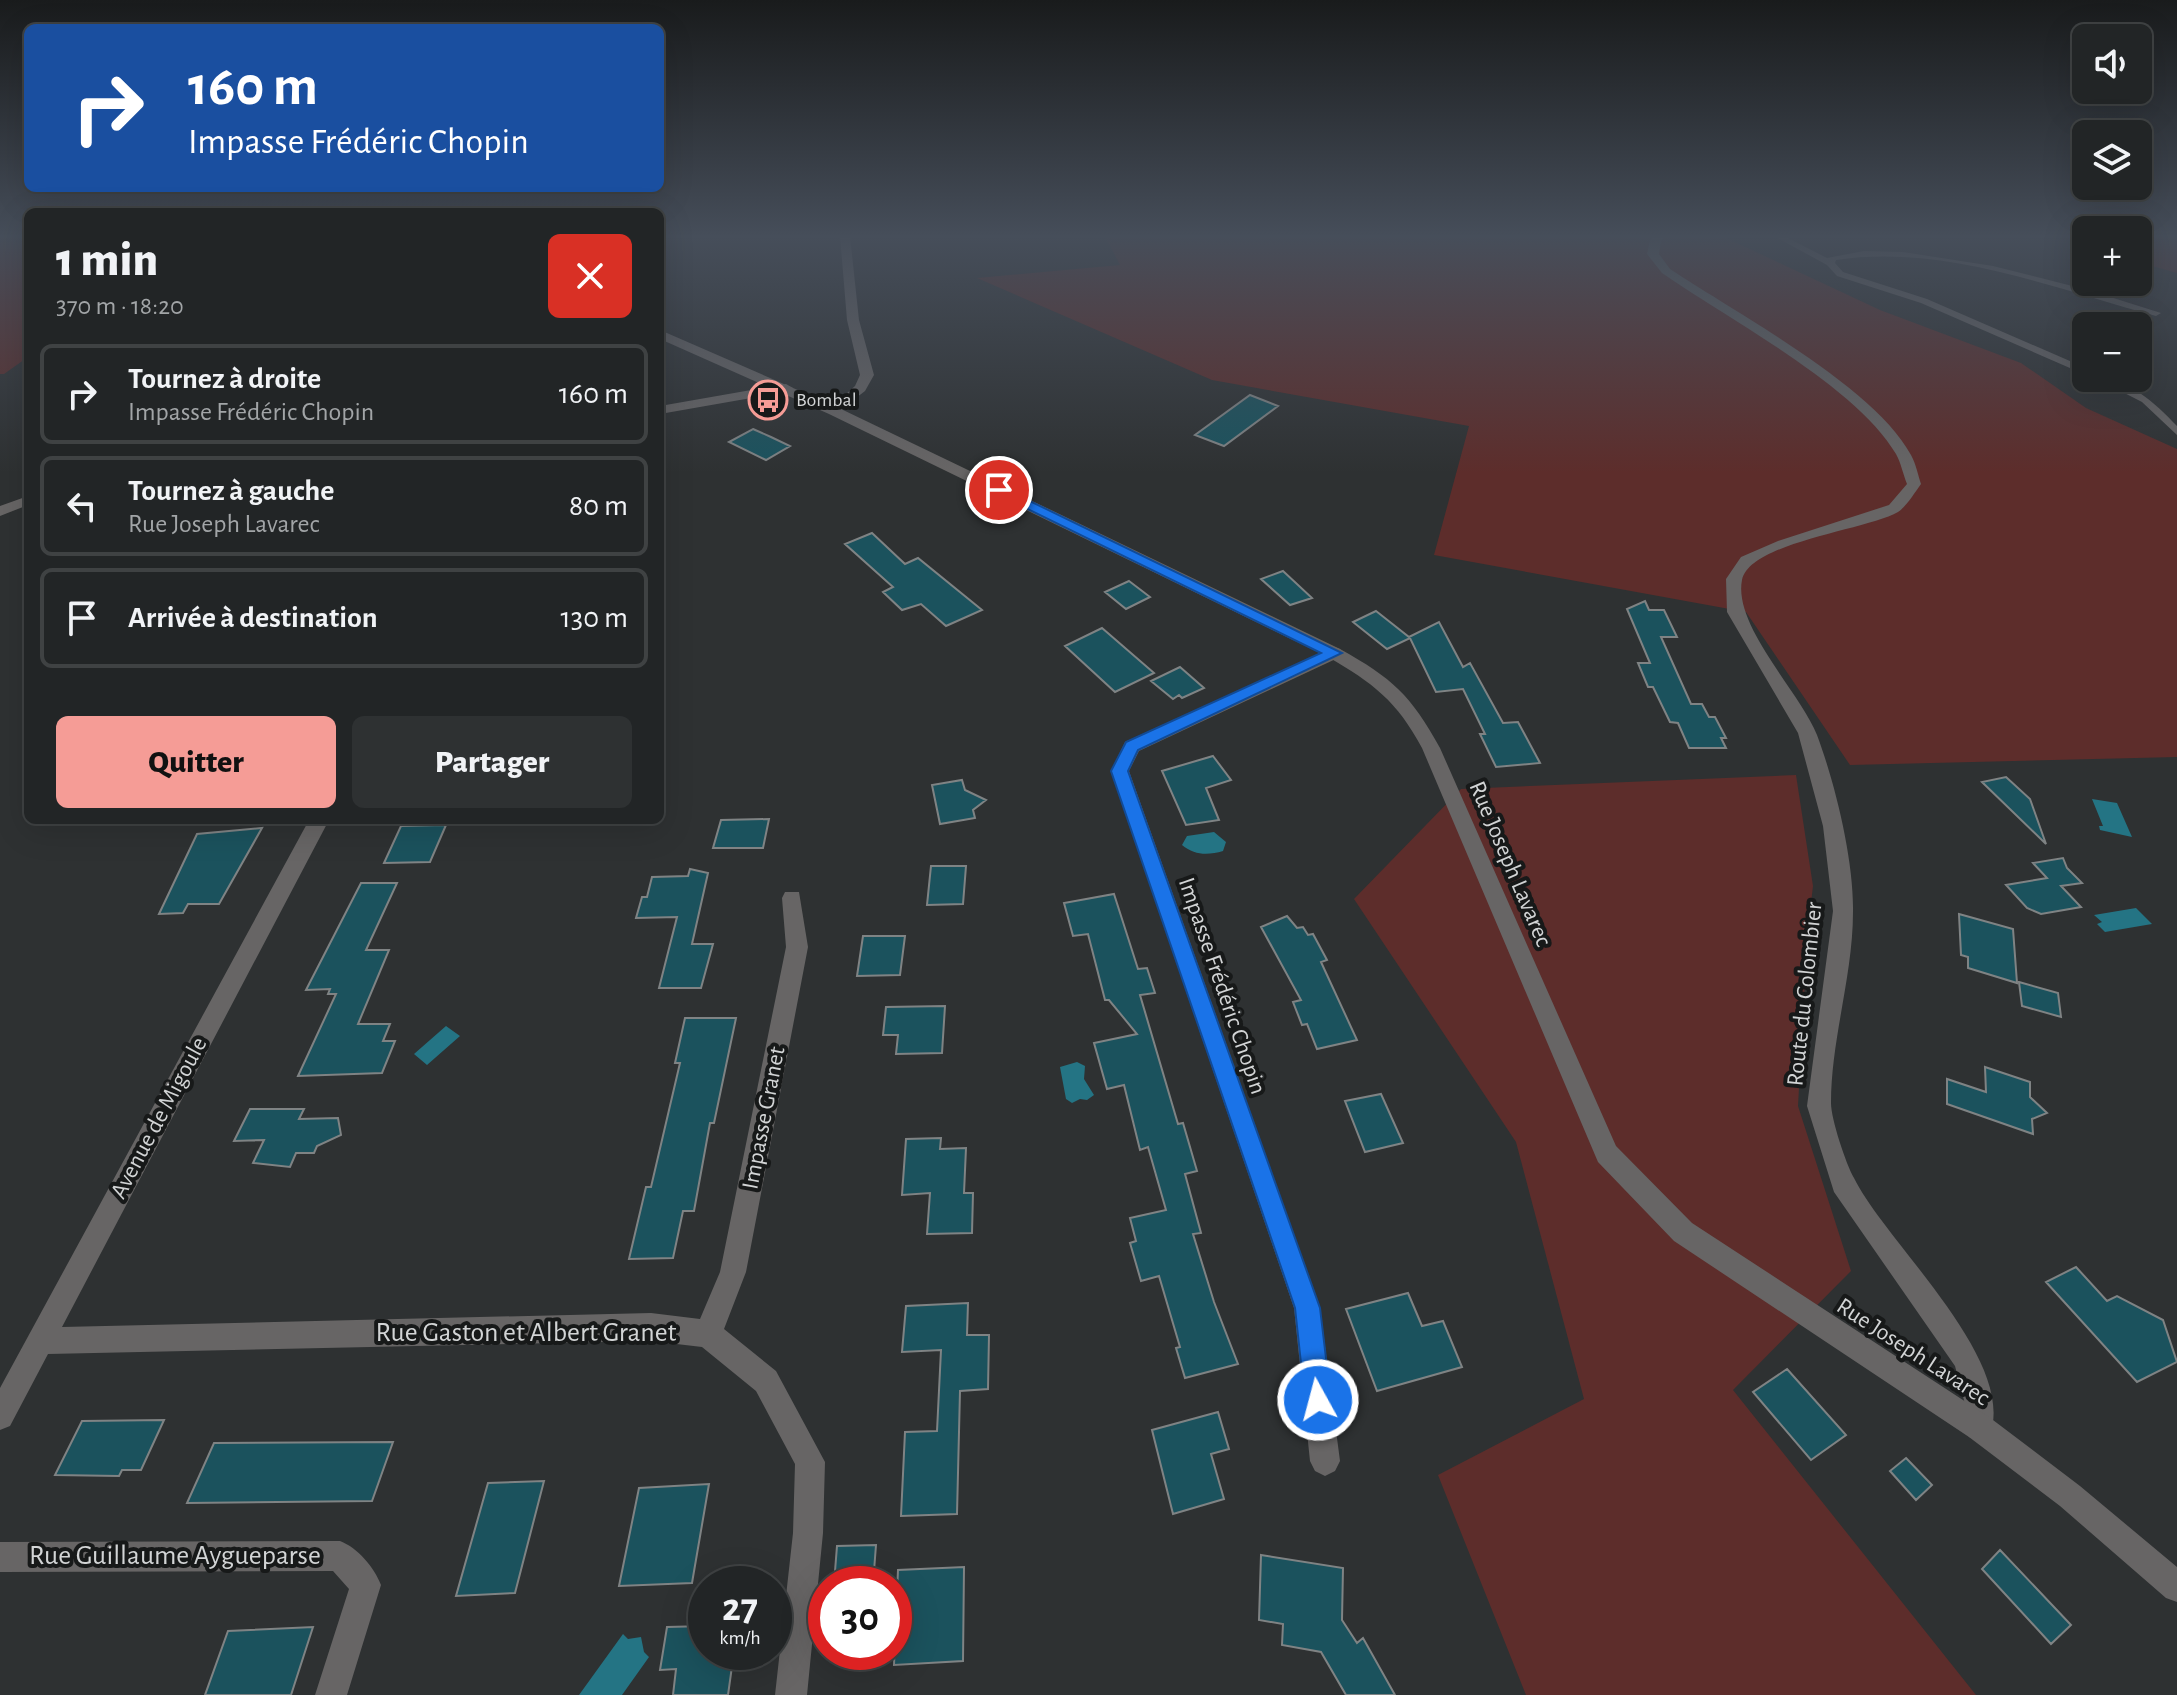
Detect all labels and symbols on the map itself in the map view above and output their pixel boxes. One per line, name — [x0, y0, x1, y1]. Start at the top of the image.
bus stop icon: Bombal — [747, 379, 789, 421]
place label: Bombal — [796, 390, 857, 410]
pin — [965, 456, 1033, 524]
street label: Rue Joseph Lavarec — [1464, 778, 1556, 950]
street label: Impasse Frédéric Chopin — [1174, 875, 1270, 1097]
street label: Route du Colombier — [1783, 901, 1827, 1087]
street label: Avenue de Migoule — [106, 1033, 212, 1203]
street label: Impasse Granet — [738, 1044, 790, 1191]
street label: Rue Joseph Lavarec — [1832, 1294, 1994, 1410]
street label: Rue Gaston et Albert Granet — [375, 1319, 677, 1347]
position arrow — [1276, 1358, 1360, 1442]
street label: Rue Guillaume Aygueparse — [29, 1542, 321, 1570]
speed limit sign: 30 — [808, 1566, 912, 1670]

